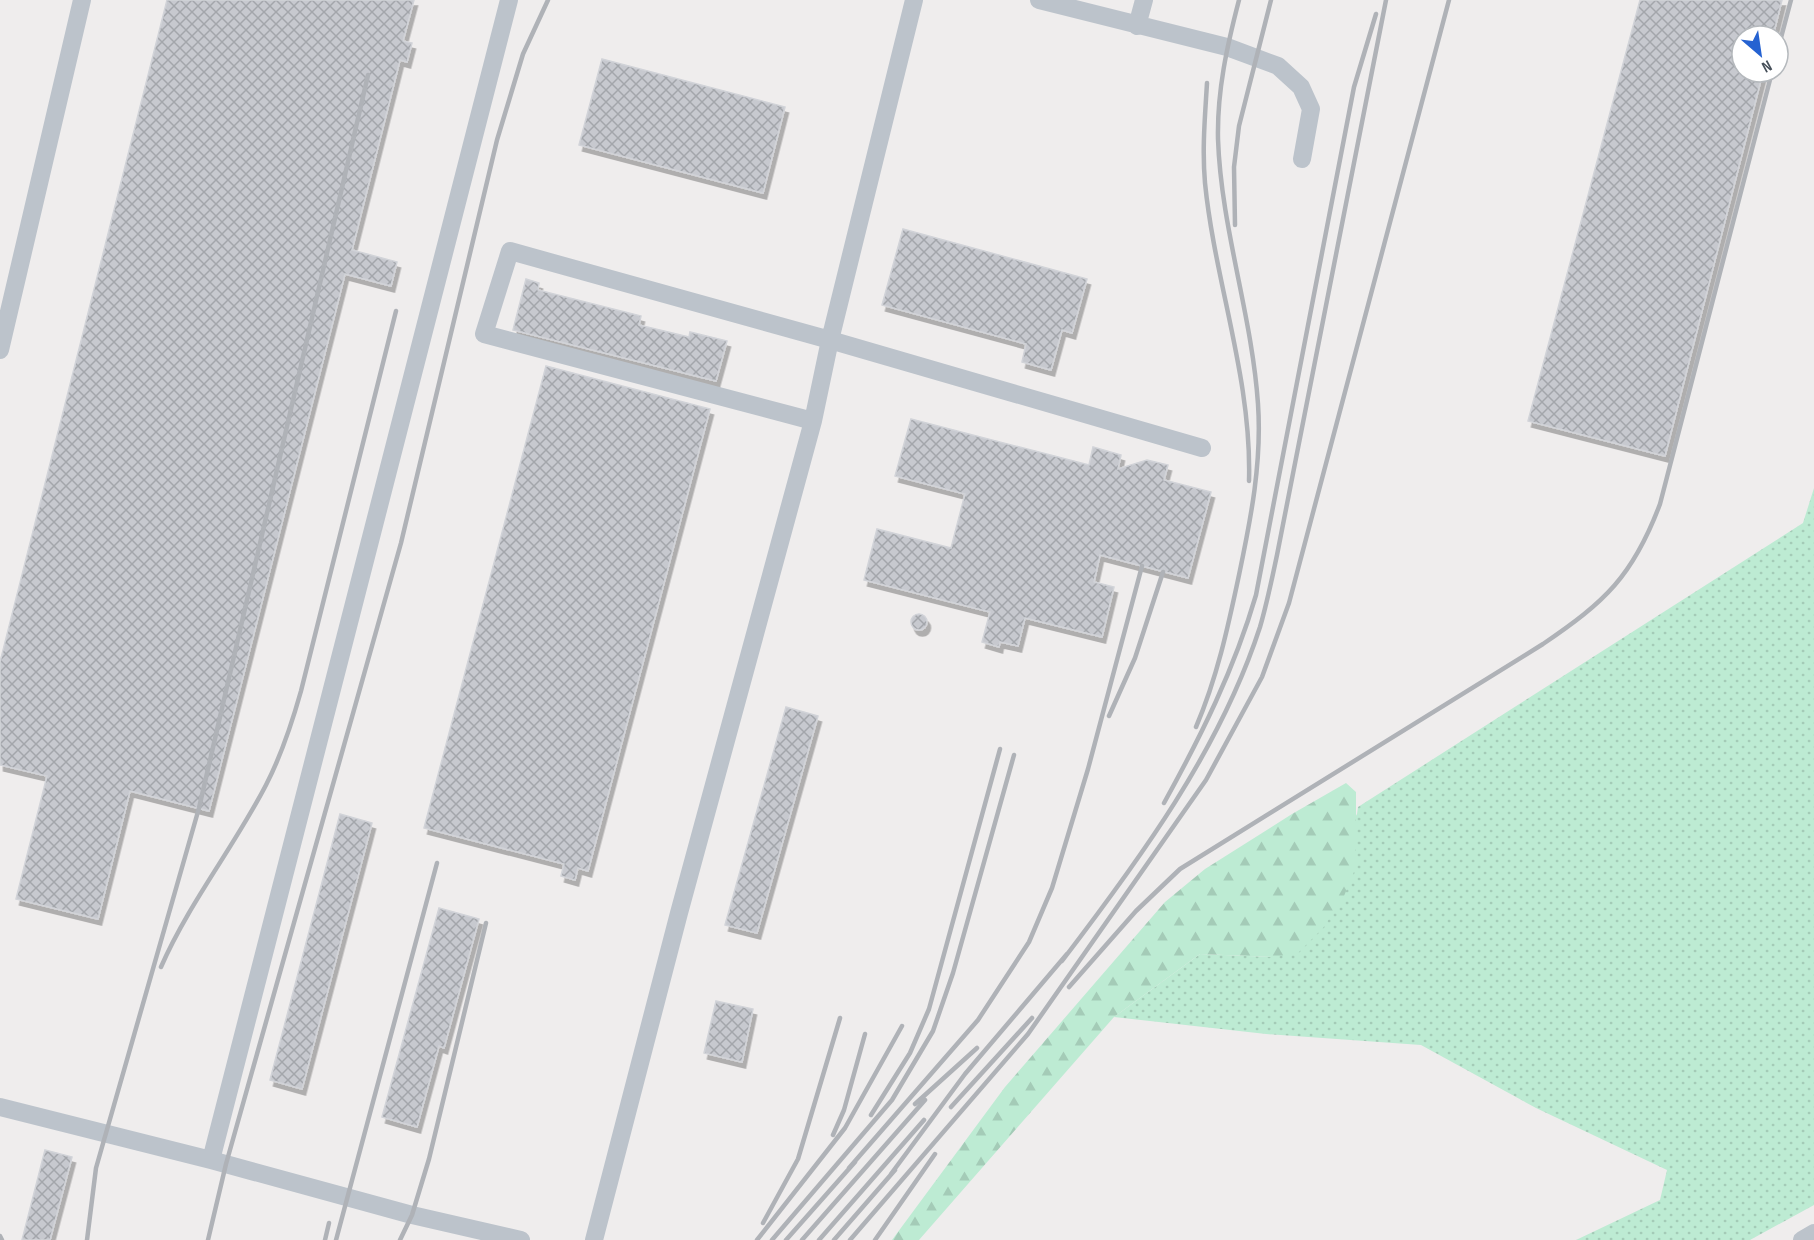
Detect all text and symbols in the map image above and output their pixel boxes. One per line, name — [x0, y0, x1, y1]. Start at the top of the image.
north arrow — [1730, 24, 1790, 84]
text: N — [1758, 55, 1775, 76]

